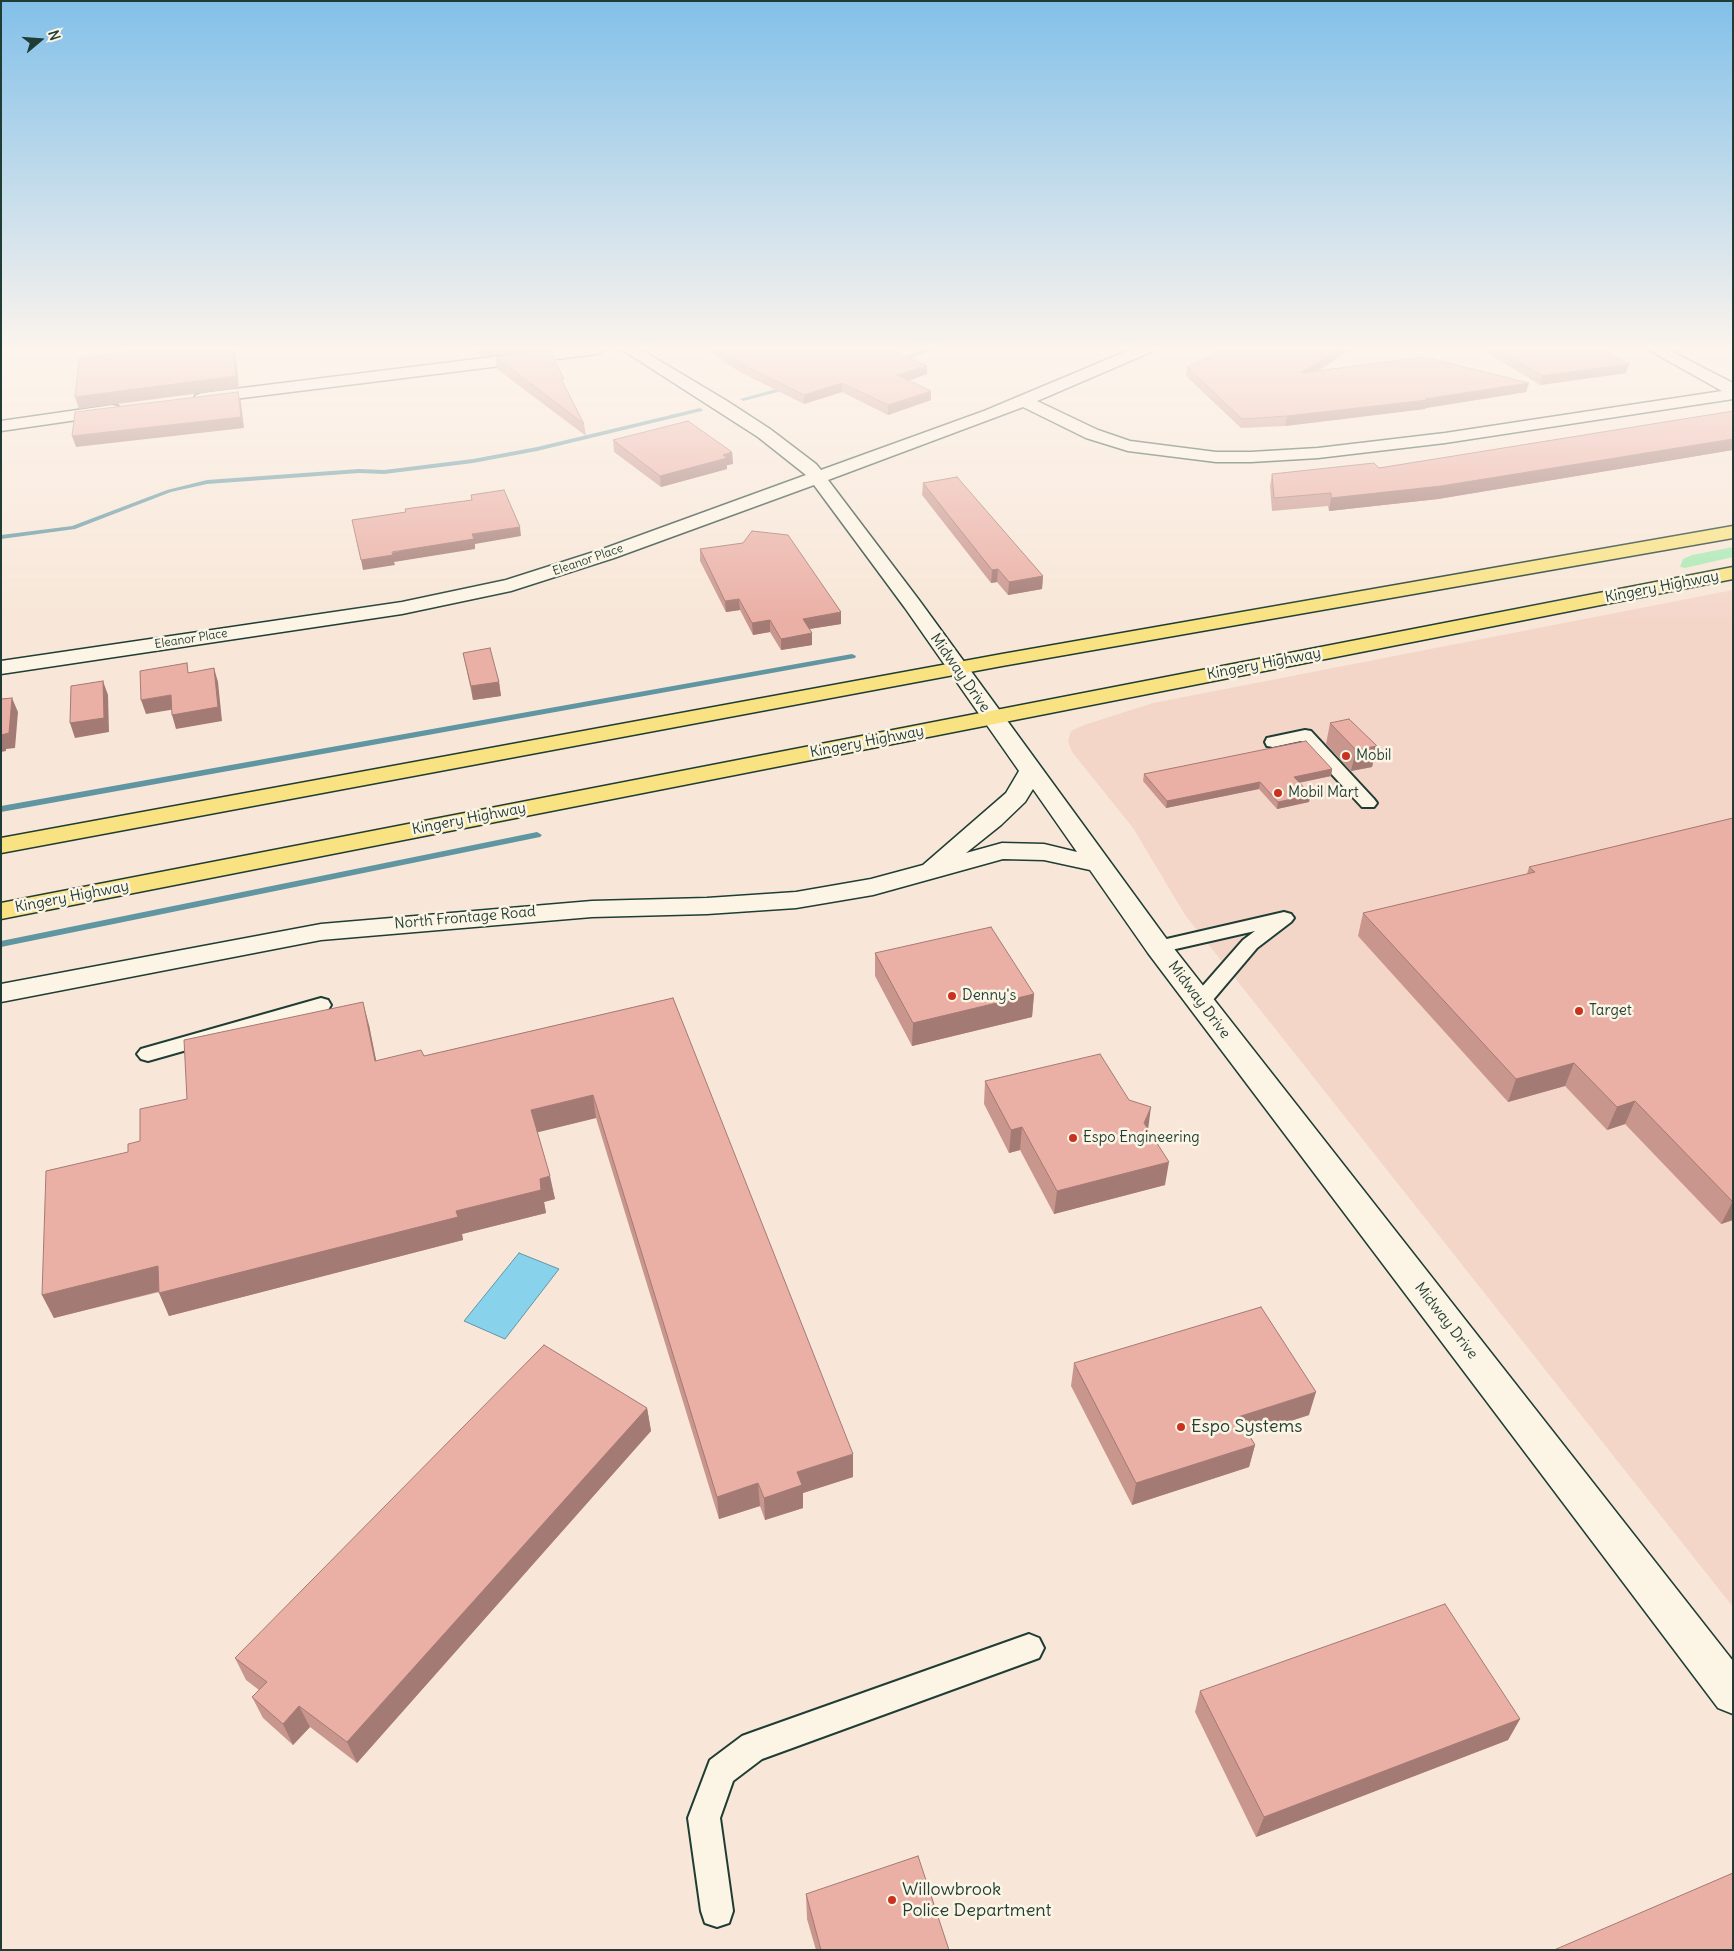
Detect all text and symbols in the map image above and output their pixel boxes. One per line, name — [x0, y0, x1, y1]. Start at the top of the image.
north arrow — [15, 15, 65, 65]
text: N — [44, 28, 64, 43]
street label: Eleanor Place — [551, 541, 625, 579]
street label: Kingery Highway — [1603, 567, 1721, 607]
street label: Eleanor Place — [154, 626, 228, 652]
street label: Midway Drive — [926, 630, 994, 716]
street label: Kingery Highway — [1205, 644, 1323, 684]
street label: Kingery Highway — [808, 722, 926, 762]
place label: Mobil — [1356, 747, 1391, 765]
marker: Mobil — [1340, 750, 1352, 762]
place label: Mobil Mart — [1288, 784, 1359, 802]
marker: Mobil Mart — [1272, 787, 1284, 799]
street label: Kingery Highway — [410, 799, 528, 839]
street label: Kingery Highway — [13, 877, 131, 917]
street label: North Frontage Road — [394, 903, 536, 933]
street label: Midway Drive — [1164, 958, 1234, 1042]
place label: Denny's — [962, 987, 1016, 1005]
marker: Denny's — [946, 990, 958, 1002]
place label: Target — [1589, 1002, 1632, 1020]
marker: Target — [1573, 1005, 1585, 1017]
place label: Espo Engineering — [1083, 1129, 1200, 1147]
marker: Espo Engineering — [1067, 1132, 1079, 1144]
street label: Midway Drive — [1411, 1279, 1481, 1363]
place label: Espo Systems — [1191, 1416, 1302, 1438]
marker: Espo Systems — [1175, 1421, 1187, 1433]
place label: Willowbrook Police Department — [902, 1879, 1052, 1922]
marker: Willowbrook Police Department — [886, 1894, 898, 1906]

